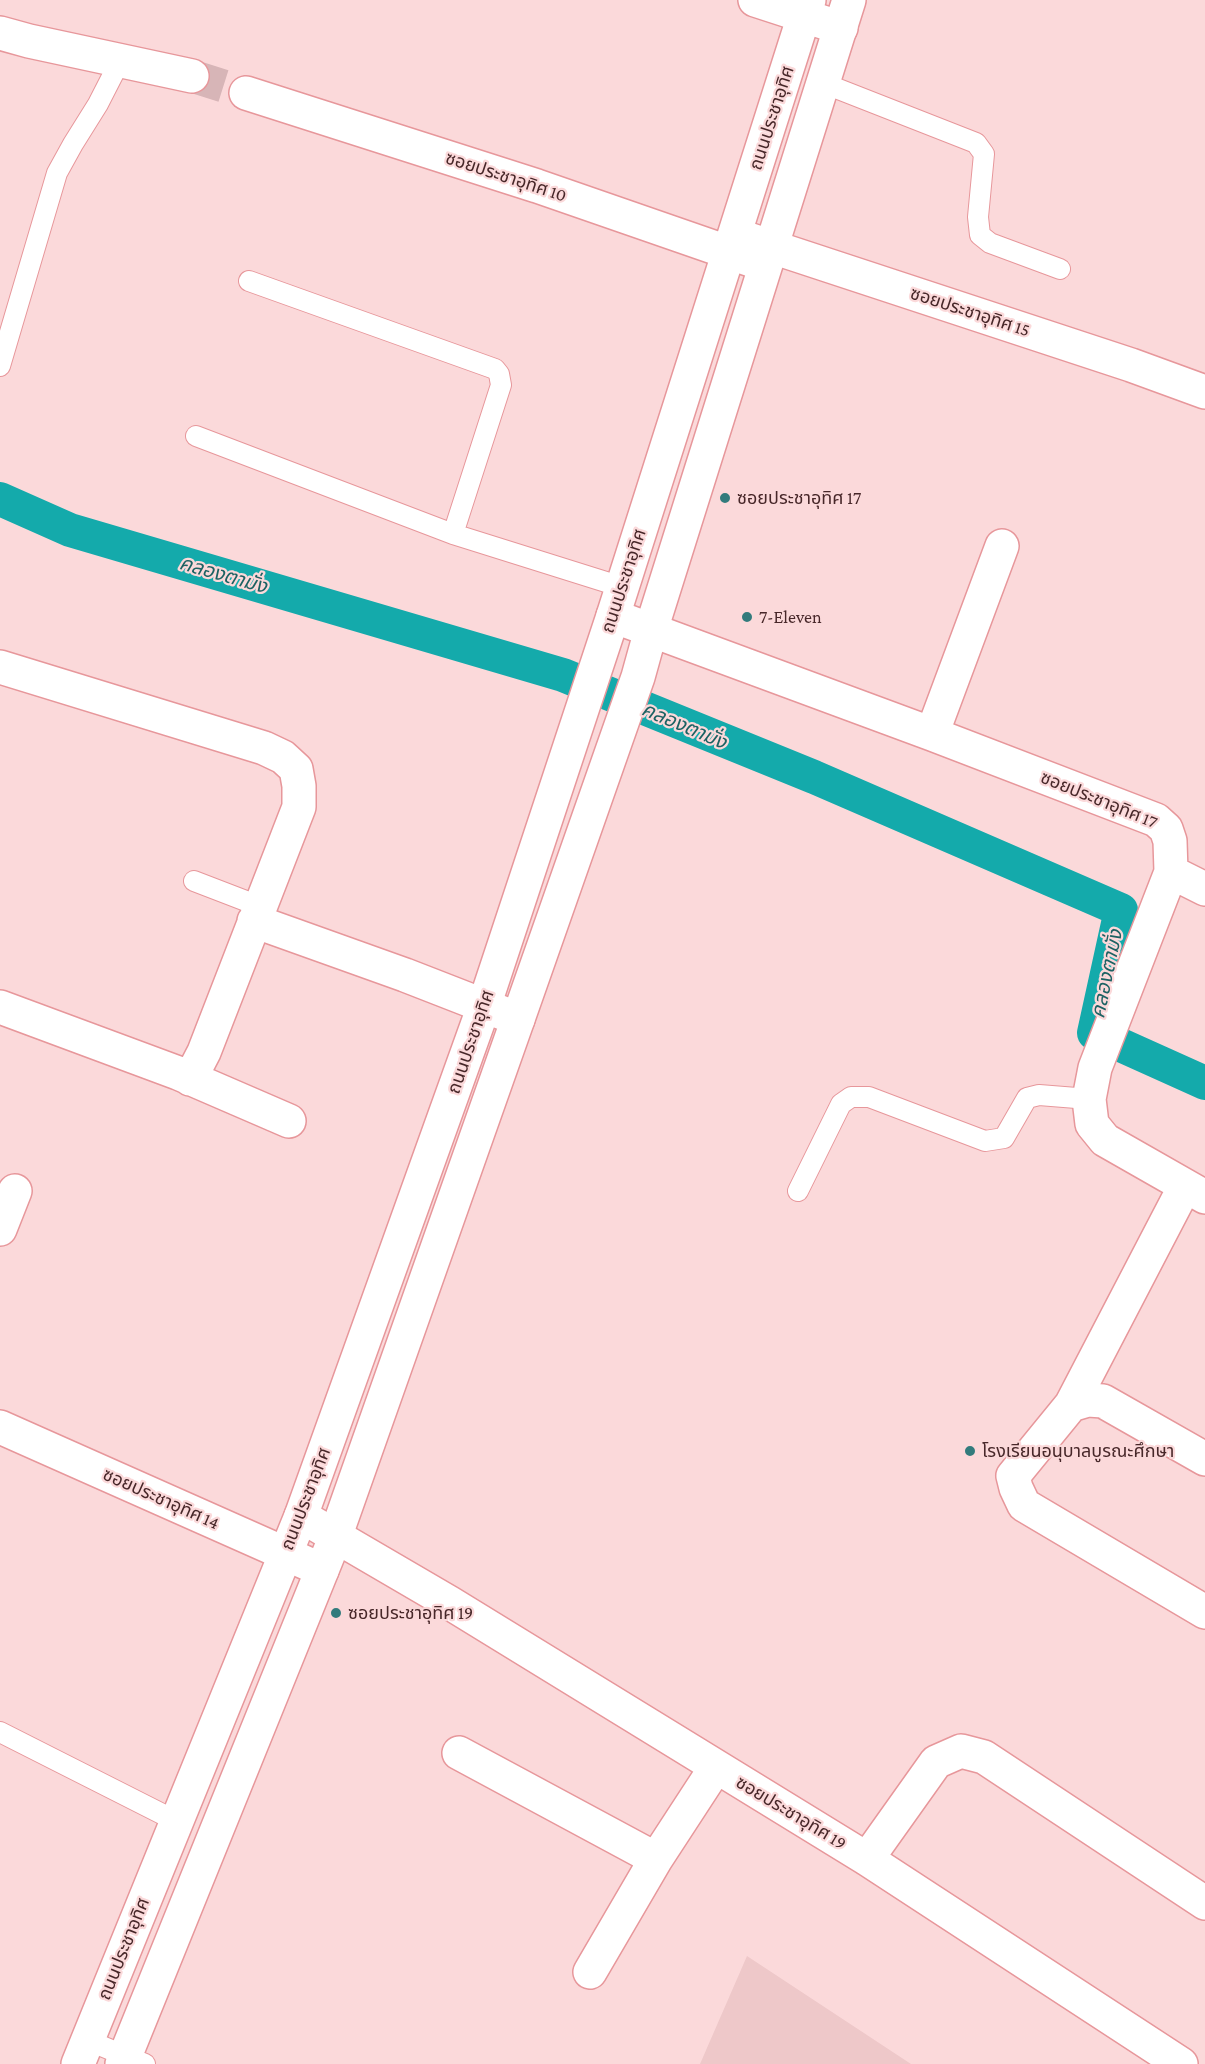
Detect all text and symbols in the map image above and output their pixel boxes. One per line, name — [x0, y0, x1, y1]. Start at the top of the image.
street label: ถนนประชาอุทิศ — [745, 63, 799, 173]
street label: ซอยประชาอุทิศ 10 — [443, 147, 569, 207]
street label: ซอยประชาอุทิศ 15 — [907, 283, 1033, 341]
place label: ซอยประชาอุทิศ 17 — [737, 487, 861, 509]
marker: ซอยประชาอุทิศ 17 — [718, 491, 732, 505]
street label: ถนนประชาอุทิศ — [597, 526, 651, 636]
water label: คลองตามั่ง — [177, 551, 269, 599]
place label: 7-Eleven — [759, 606, 822, 628]
marker: 7-Eleven — [740, 610, 754, 624]
water label: คลองตามั่ง — [638, 697, 730, 755]
street label: ซอยประชาอุทิศ 17 — [1037, 767, 1161, 833]
water label: คลองตามั่ง — [1086, 928, 1128, 1020]
street label: ถนนประชาอุทิศ — [443, 987, 499, 1097]
place label: โรงเรียนอนุบาลบูรณะศึกษา — [982, 1440, 1174, 1462]
street label: ถนนประชาอุทิศ — [276, 1444, 336, 1554]
marker: โรงเรียนอนุบาลบูรณะศึกษา — [963, 1444, 977, 1458]
street label: ซอยประชาอุทิศ 14 — [99, 1464, 223, 1534]
place label: ซอยประชาอุทิศ 19 — [348, 1602, 473, 1624]
marker: ซอยประชาอุทิศ 19 — [329, 1606, 343, 1620]
street label: ซอยประชาอุทิศ 19 — [732, 1772, 850, 1854]
street label: ถนนประชาอุทิศ — [94, 1895, 154, 2003]

